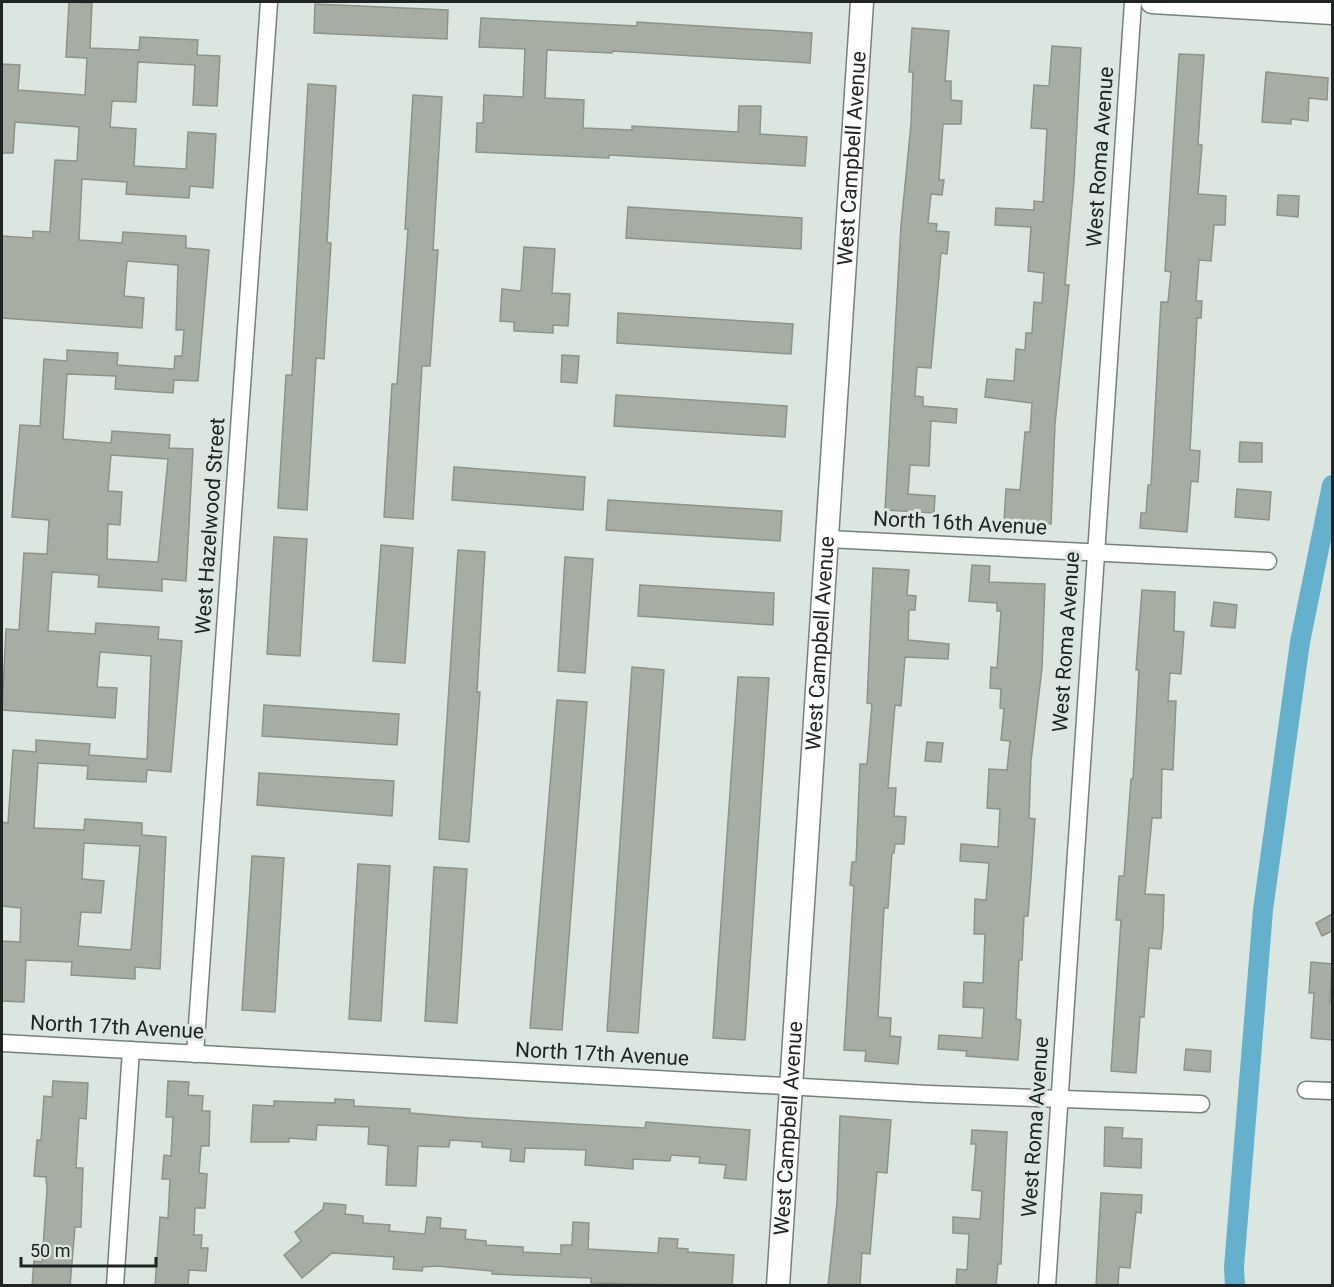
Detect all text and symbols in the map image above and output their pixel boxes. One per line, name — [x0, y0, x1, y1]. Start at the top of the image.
street label: West Campbell Avenue — [833, 50, 871, 266]
street label: West Roma Avenue — [1082, 66, 1118, 248]
street label: West Hazelwood Street — [190, 417, 230, 635]
street label: North 16th Avenue — [872, 506, 1048, 540]
street label: West Campbell Avenue — [801, 535, 839, 751]
street label: West Roma Avenue — [1048, 551, 1084, 733]
street label: North 17th Avenue — [29, 1010, 205, 1044]
street label: West Campbell Avenue — [769, 1020, 807, 1236]
street label: West Roma Avenue — [1017, 1036, 1053, 1218]
street label: North 17th Avenue — [514, 1037, 690, 1071]
scale bar — [21, 1230, 156, 1268]
text: 50 m — [30, 1240, 70, 1261]

